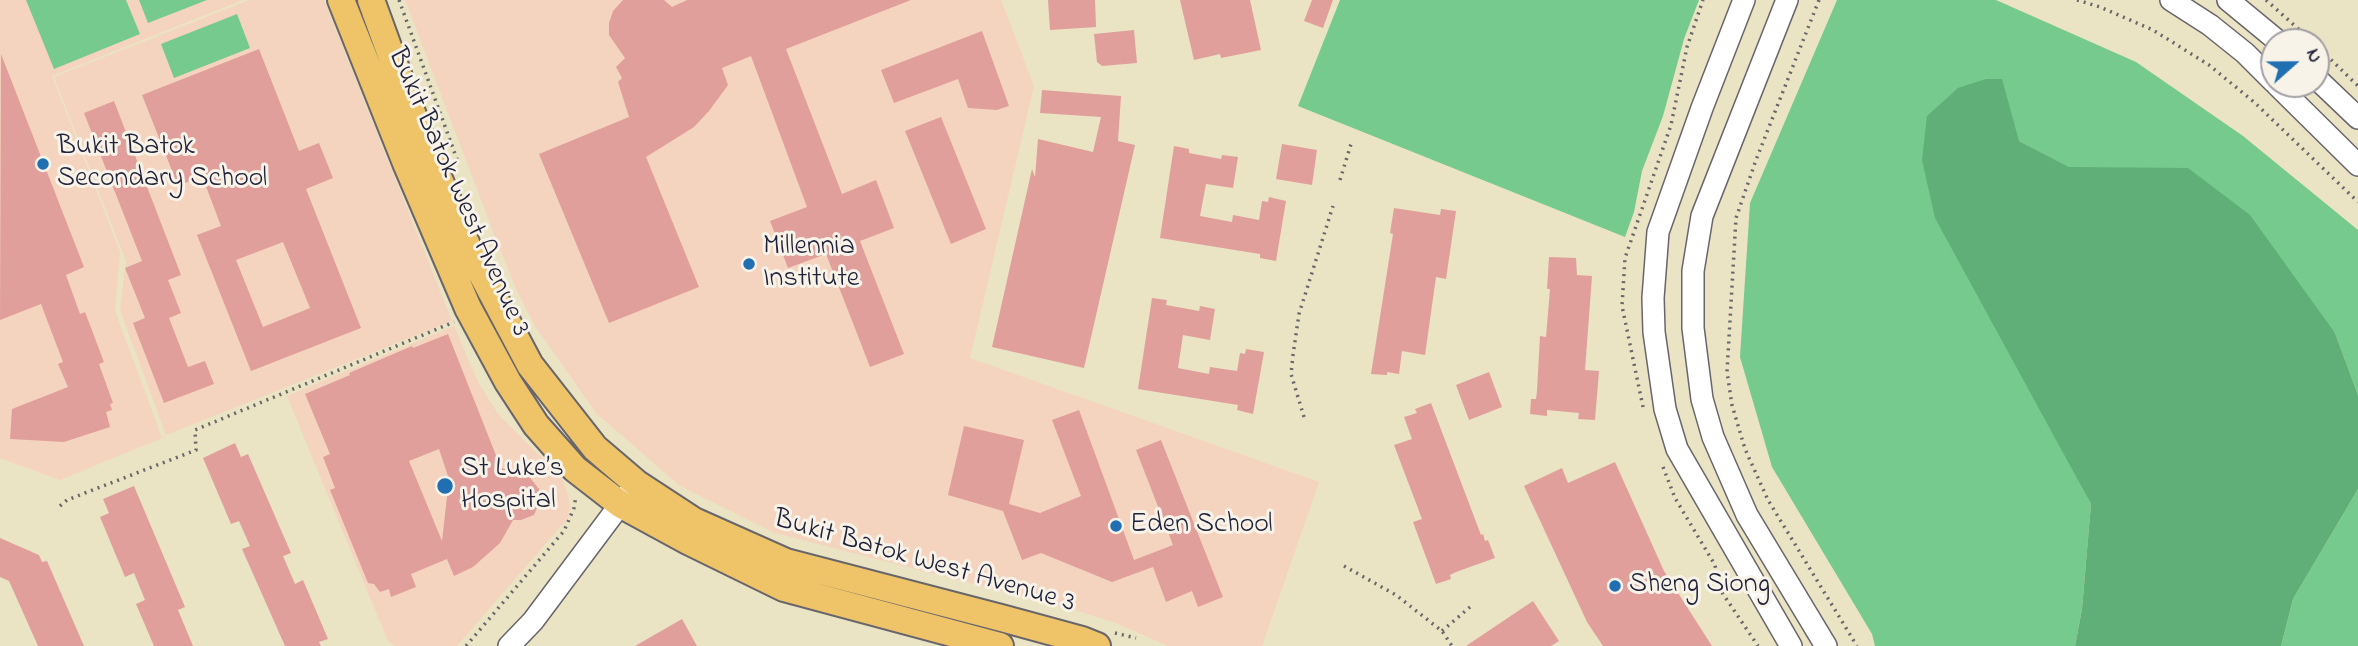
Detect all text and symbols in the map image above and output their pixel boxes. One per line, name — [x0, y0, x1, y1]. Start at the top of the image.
north arrow — [2260, 28, 2330, 98]
street label: Bukit Batok West Avenue 3 — [378, 44, 536, 342]
text: N — [2298, 45, 2328, 67]
place label: Bukit Batok Secondary School — [57, 131, 267, 197]
marker: Bukit Batok Secondary School — [35, 156, 51, 172]
place label: Millennia Institute — [763, 231, 859, 297]
marker: Millennia Institute — [741, 256, 757, 272]
place label: St Luke’s Hospital — [461, 453, 564, 519]
marker: St Luke’s Hospital — [435, 476, 455, 496]
street label: Bukit Batok West Avenue 3 — [769, 504, 1079, 622]
place label: Eden School — [1130, 509, 1273, 543]
marker: Eden School — [1108, 518, 1124, 534]
place label: Sheng Siong — [1629, 569, 1770, 603]
marker: Sheng Siong — [1607, 578, 1623, 594]

